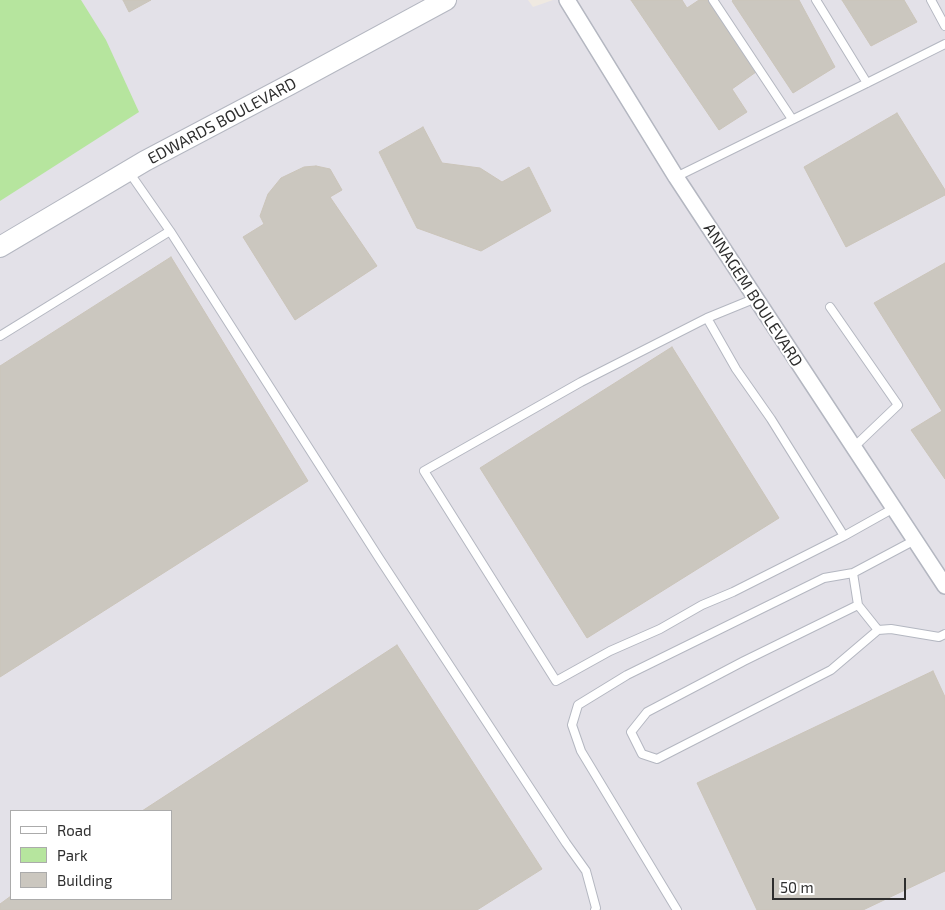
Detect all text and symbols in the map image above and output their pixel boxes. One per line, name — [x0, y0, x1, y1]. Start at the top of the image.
street label: EDWARDS BOULEVARD — [144, 74, 300, 168]
street label: ANNAGEM BOULEVARD — [699, 220, 807, 370]
legend — [10, 810, 172, 900]
text: Road — [57, 821, 92, 839]
text: Park — [57, 846, 88, 864]
scale bar — [775, 868, 909, 900]
text: Building — [57, 871, 112, 889]
text: 50 m — [780, 878, 814, 896]

